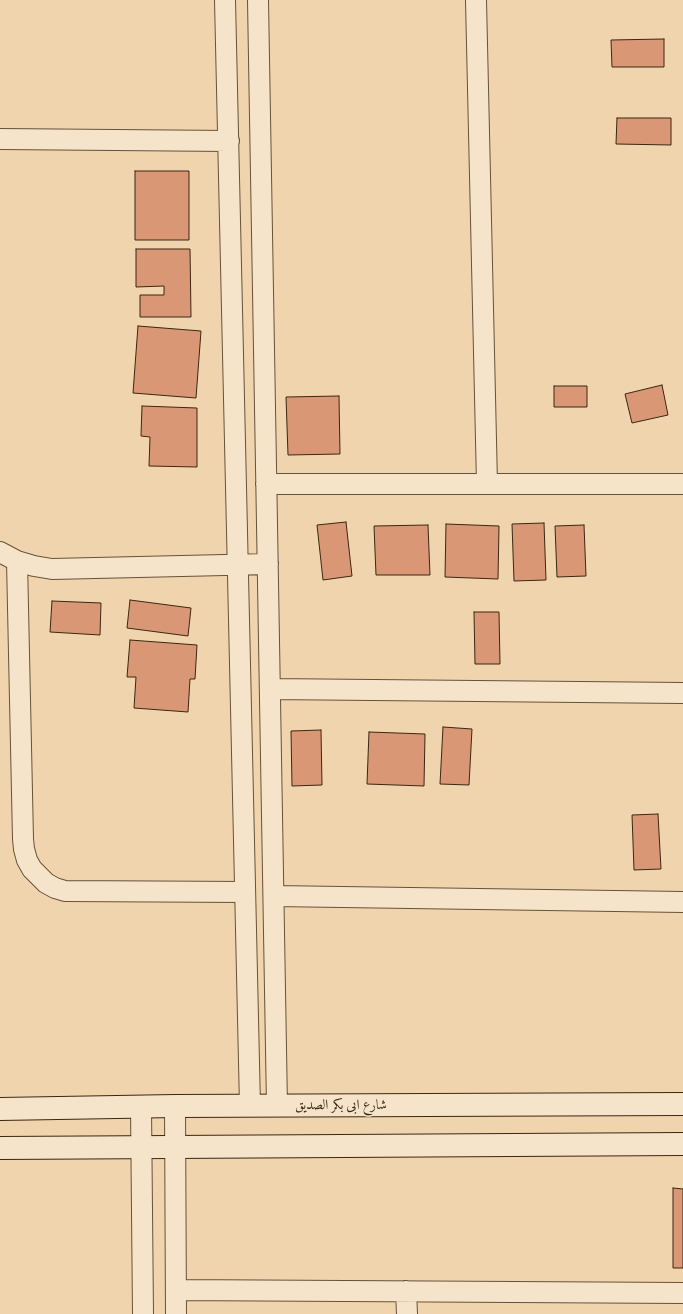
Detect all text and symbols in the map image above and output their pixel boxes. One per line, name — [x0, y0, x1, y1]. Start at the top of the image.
street label: شارع ابى بكر الصديق — [295, 1098, 387, 1114]

